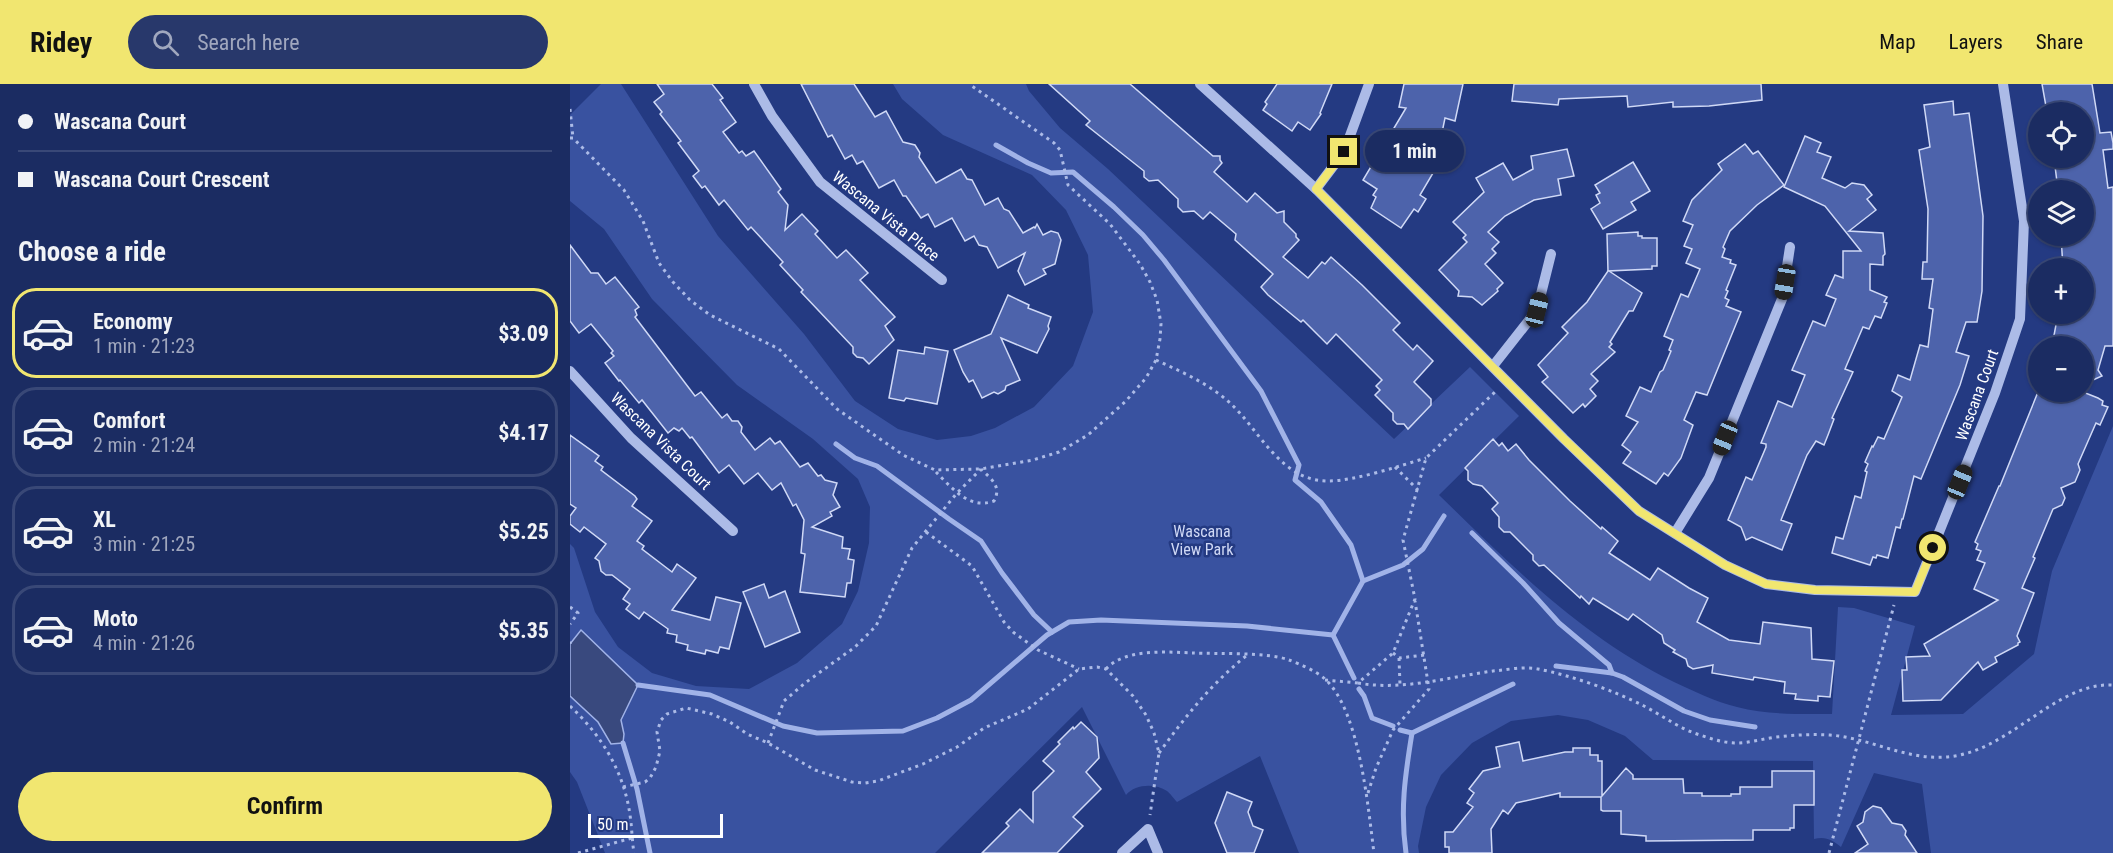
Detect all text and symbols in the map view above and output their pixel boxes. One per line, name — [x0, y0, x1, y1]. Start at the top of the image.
search box — [128, 15, 548, 69]
text: Ridey — [30, 26, 92, 59]
icon: search — [149, 26, 182, 59]
text: Search here — [197, 30, 299, 55]
text: Map — [1879, 30, 1916, 54]
text: Layers — [1949, 30, 2003, 54]
text: Share — [2036, 30, 2083, 54]
map controls — [2028, 102, 2094, 402]
button: locate — [2028, 102, 2094, 168]
text: Wascana Court — [54, 109, 186, 134]
callout: 1 min — [1365, 131, 1464, 173]
route end — [1330, 138, 1357, 165]
text: 1 min — [1392, 139, 1437, 163]
text: Wascana Court Crescent — [54, 167, 270, 192]
street label: Wascana Vista Place — [829, 167, 943, 265]
button: layers — [2028, 180, 2094, 246]
text: Choose a ride — [18, 236, 166, 268]
button: + — [2028, 258, 2094, 324]
car — [1773, 263, 1797, 301]
car — [1524, 290, 1550, 330]
icon: car — [21, 306, 75, 360]
text: Economy — [93, 309, 173, 334]
text: $3.09 — [498, 321, 549, 346]
text: 1 min · 21:23 — [93, 334, 195, 358]
button: − — [2028, 336, 2094, 402]
street label: Wascana Court — [1952, 346, 2002, 443]
street label: Wascana Vista Court — [607, 388, 715, 494]
icon: car — [21, 405, 75, 459]
text: Comfort — [93, 408, 166, 433]
car — [1710, 418, 1740, 458]
text: $4.17 — [498, 420, 549, 445]
text: 2 min · 21:24 — [93, 433, 195, 457]
car — [1945, 462, 1975, 502]
icon: car — [21, 504, 75, 558]
text: XL — [93, 507, 116, 532]
text: $5.25 — [498, 519, 549, 544]
park label: Wascana View Park — [1171, 522, 1234, 559]
text: 3 min · 21:25 — [93, 532, 195, 556]
route start — [1919, 534, 1946, 561]
icon: car — [21, 603, 75, 657]
text: Moto — [93, 606, 138, 631]
text: $5.35 — [498, 618, 549, 643]
text: 4 min · 21:26 — [93, 631, 195, 655]
button: Confirm — [18, 772, 552, 841]
scale bar — [588, 811, 723, 838]
text: 50 m — [597, 815, 629, 834]

